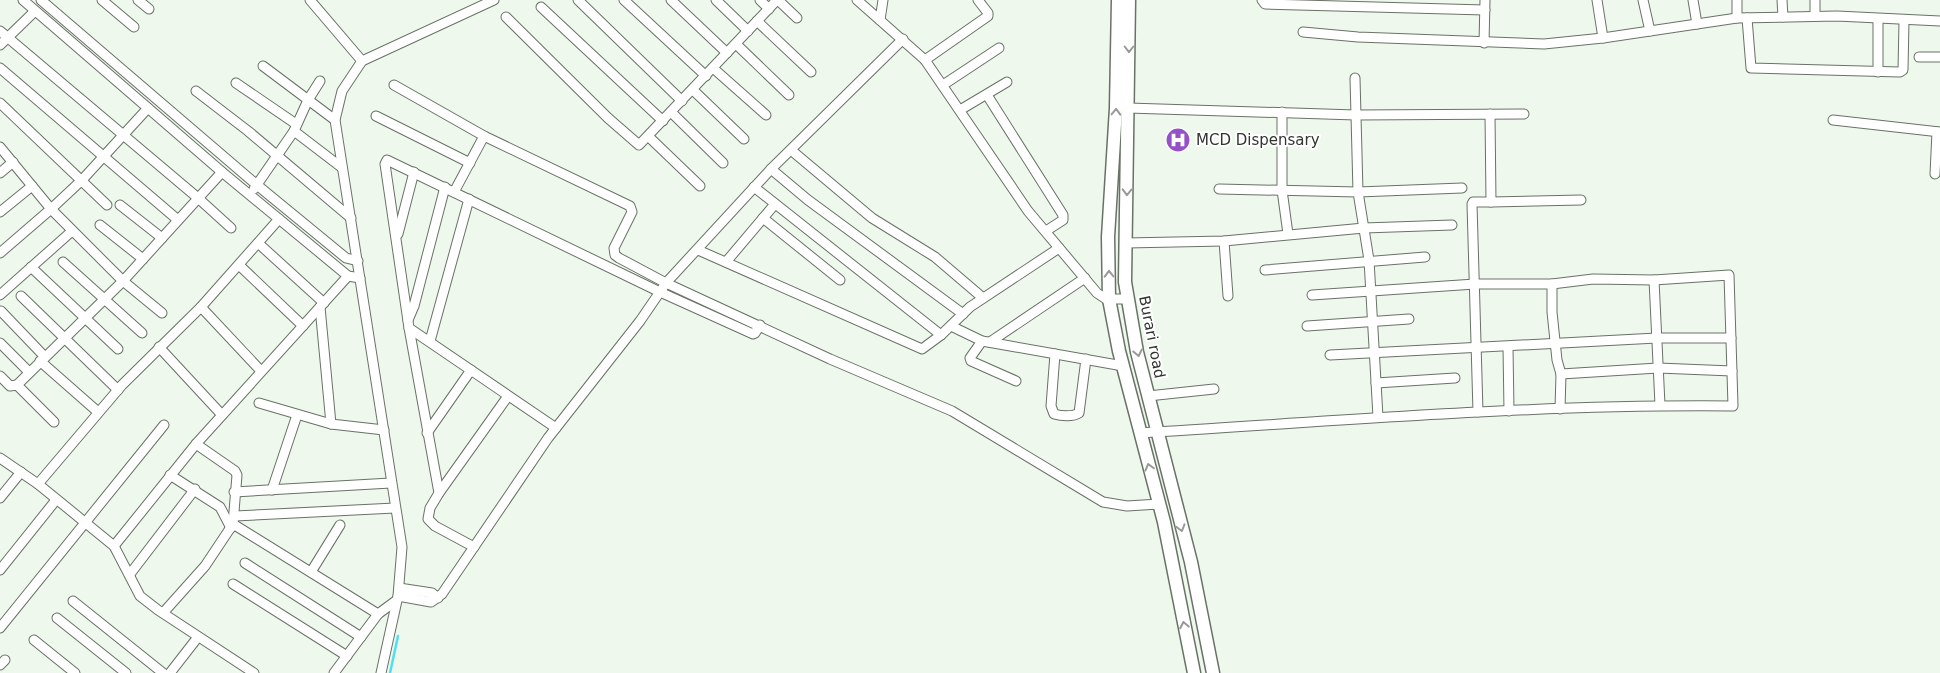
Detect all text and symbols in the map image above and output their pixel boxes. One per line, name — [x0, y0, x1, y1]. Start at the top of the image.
one-way arrow — [1124, 45, 1134, 53]
one-way arrow — [1110, 107, 1121, 115]
hospital icon: MCD Dispensary — [1165, 127, 1191, 153]
place label: MCD Dispensary — [1196, 131, 1320, 149]
one-way arrow — [1122, 188, 1132, 196]
one-way arrow — [1104, 270, 1114, 278]
street label: Burari road — [1135, 294, 1169, 380]
one-way arrow — [1132, 349, 1142, 358]
one-way arrow — [1144, 462, 1155, 471]
one-way arrow — [1175, 524, 1186, 532]
one-way arrow — [1179, 621, 1190, 630]

